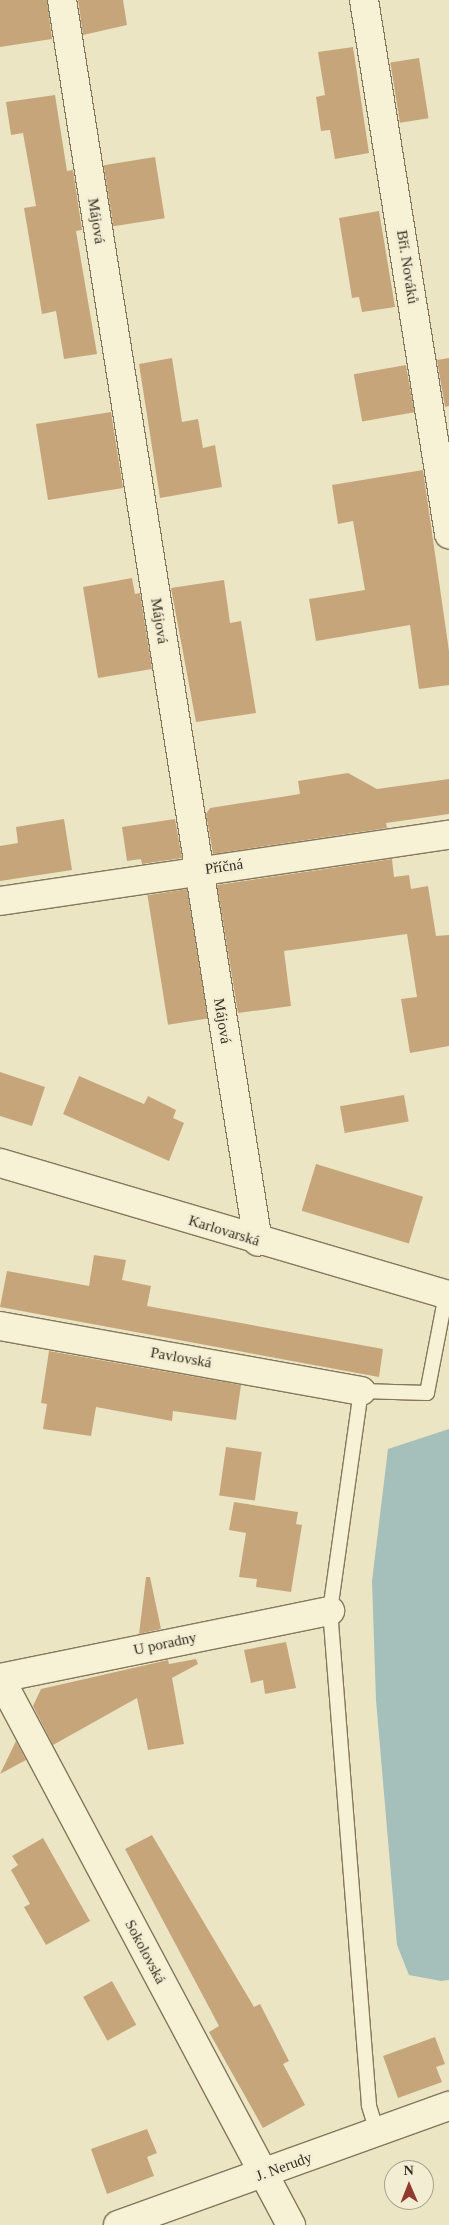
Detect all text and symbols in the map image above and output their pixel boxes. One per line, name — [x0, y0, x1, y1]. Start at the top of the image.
street label: Májová — [84, 197, 108, 245]
street label: Bří. Nováků — [392, 229, 422, 305]
street label: Májová — [147, 597, 171, 645]
street label: Příčná — [204, 855, 244, 879]
street label: Májová — [210, 997, 234, 1045]
street label: Karlovarská — [186, 1212, 262, 1250]
street label: Pavlovská — [149, 1344, 213, 1372]
street label: U poradny — [132, 1629, 198, 1659]
street label: Sokolovská — [121, 1917, 169, 1987]
street label: J. Nerudy — [254, 2149, 314, 2185]
north arrow — [384, 2160, 434, 2210]
text: N — [404, 2163, 414, 2178]

